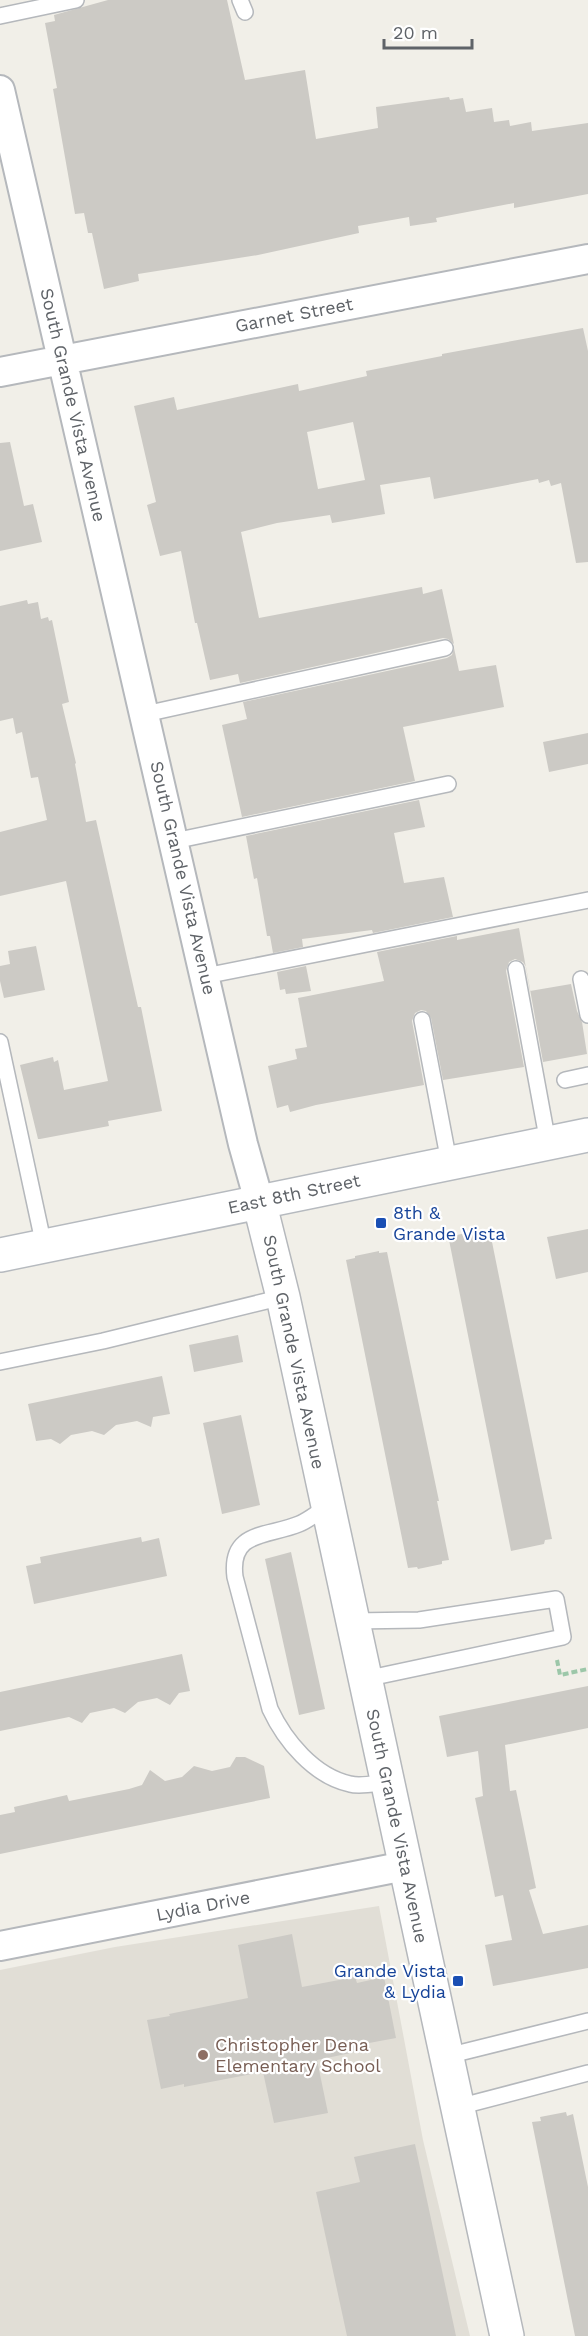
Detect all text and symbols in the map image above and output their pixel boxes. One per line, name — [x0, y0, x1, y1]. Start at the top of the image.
scale bar — [384, 12, 472, 50]
text: 20 m — [393, 22, 438, 43]
street label: South Grande Vista Avenue — [36, 286, 111, 524]
street label: Garnet Street — [233, 293, 355, 336]
street label: South Grande Vista Avenue — [146, 759, 221, 997]
street label: East 8th Street — [226, 1169, 363, 1218]
place label: 8th & Grande Vista — [393, 1202, 505, 1244]
marker: 8th & Grande Vista — [374, 1216, 388, 1230]
street label: South Grande Vista Avenue — [259, 1233, 330, 1471]
street label: South Grande Vista Avenue — [362, 1707, 433, 1945]
street label: Lydia Drive — [154, 1886, 252, 1925]
place label: Grande Vista & Lydia — [334, 1960, 446, 2002]
marker: Grande Vista & Lydia — [451, 1974, 465, 1988]
place label: Christopher Dena Elementary School — [215, 2034, 381, 2076]
marker: Christopher Dena Elementary School — [196, 2048, 210, 2062]

